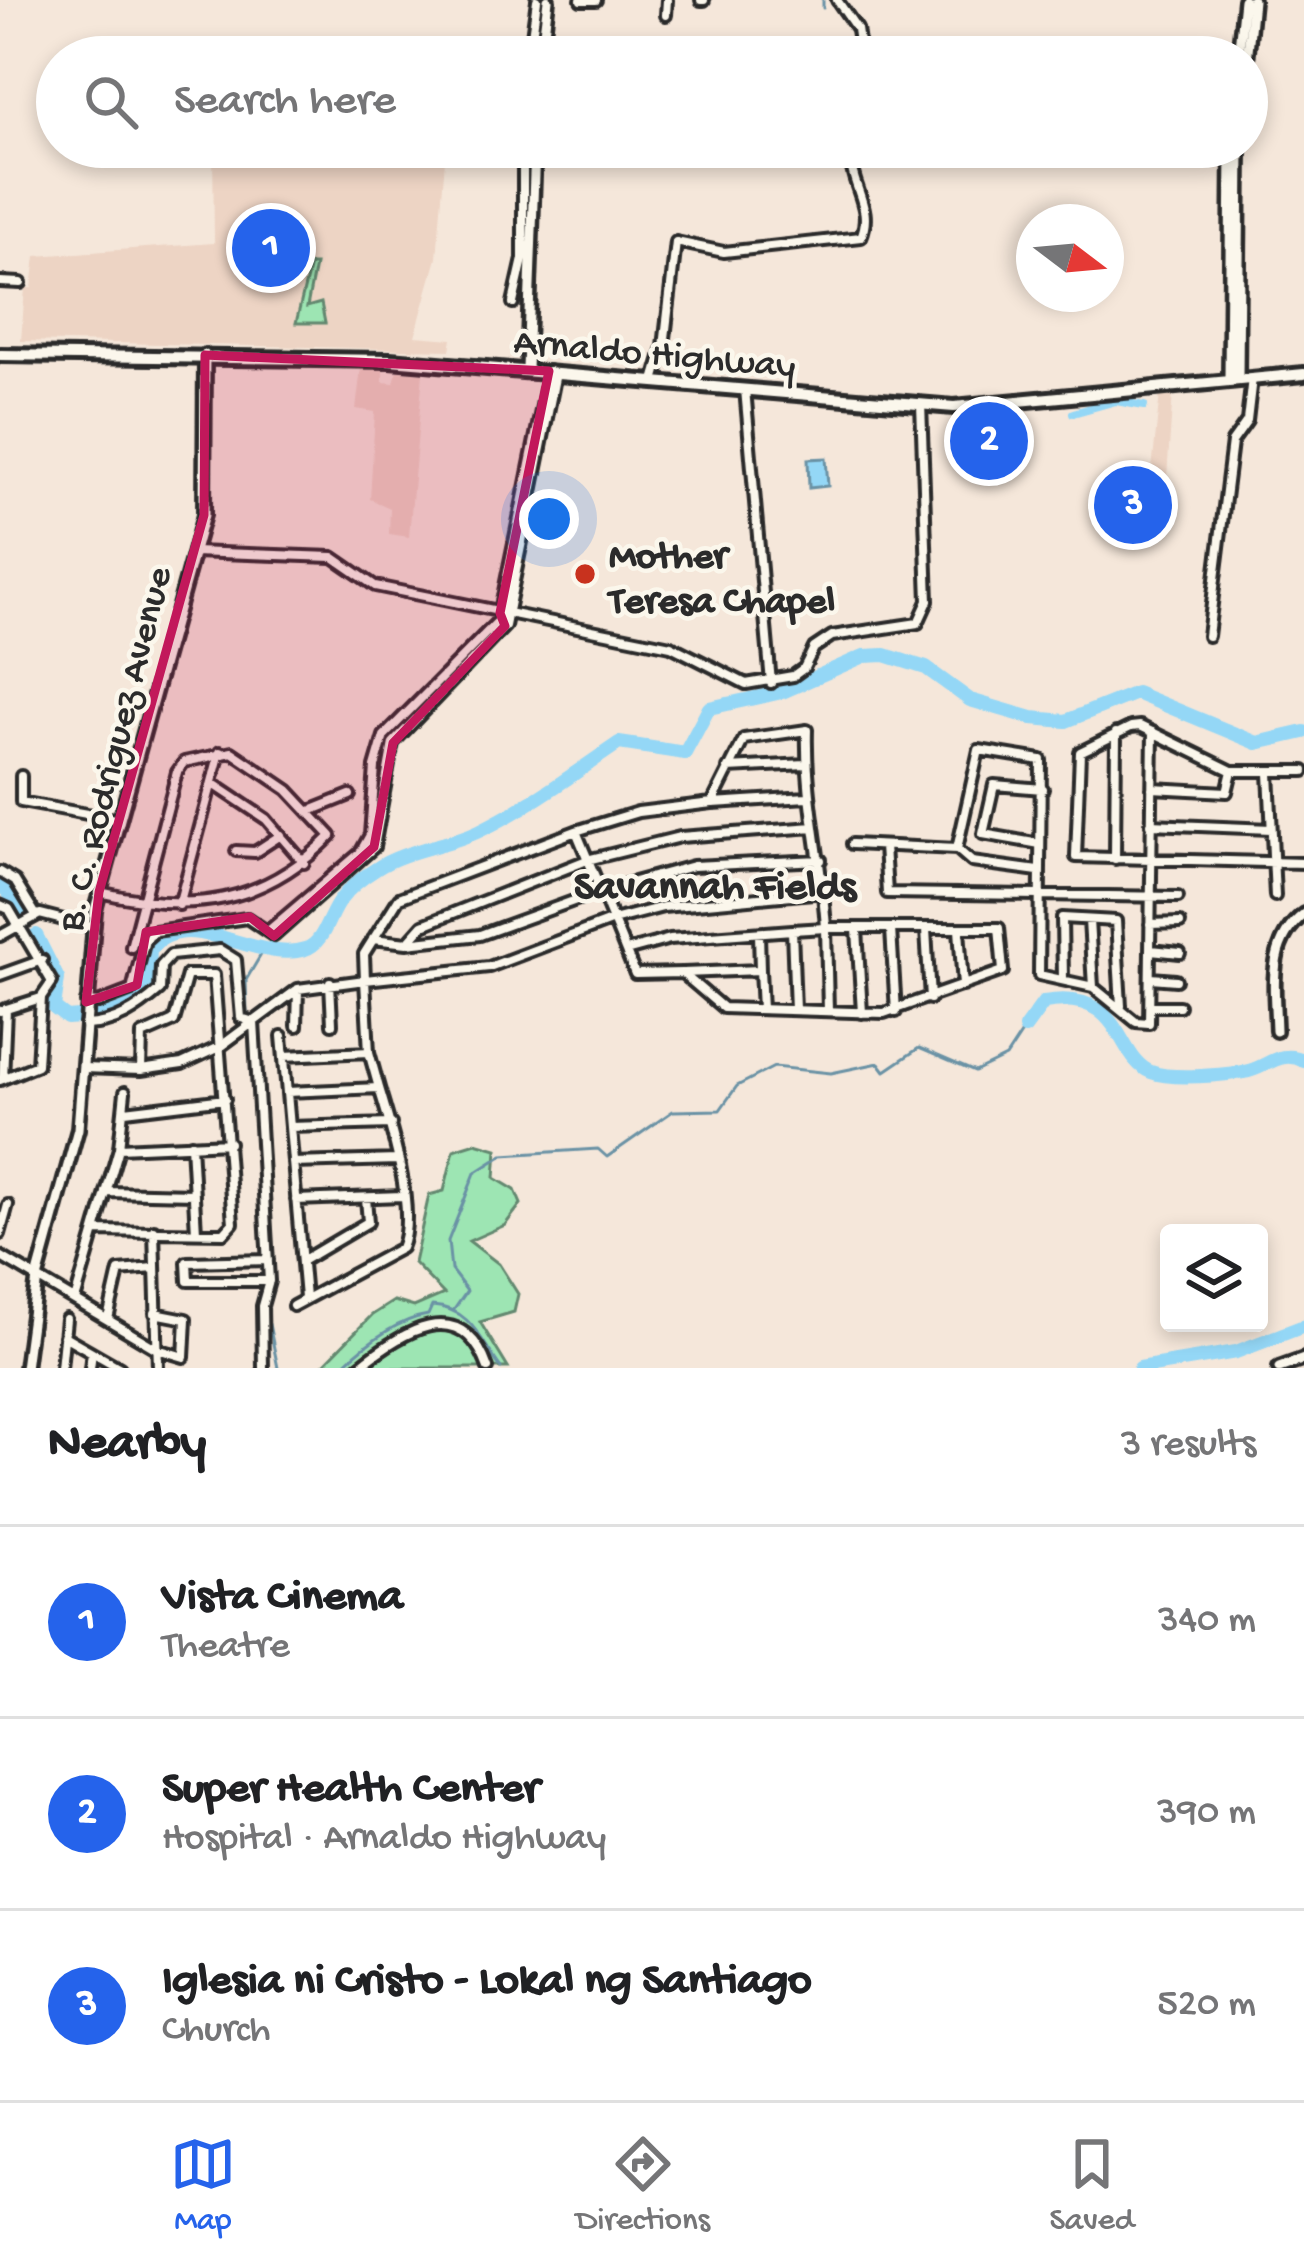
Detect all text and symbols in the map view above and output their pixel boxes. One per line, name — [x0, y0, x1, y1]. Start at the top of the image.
search box — [36, 36, 1268, 168]
icon: search — [78, 69, 144, 135]
text: Search here — [174, 76, 396, 129]
pin: 1 — [232, 203, 310, 293]
north arrow — [1016, 204, 1124, 312]
street label: Arnaldo Highway — [512, 322, 797, 392]
pin: 2 — [950, 396, 1028, 486]
pin: 3 — [1094, 460, 1172, 550]
your location — [519, 489, 579, 549]
place label: Mother Teresa Chapel — [606, 536, 835, 627]
marker: Mother Teresa Chapel — [572, 561, 598, 587]
street label: B. C. Rodriguez Avenue — [50, 562, 186, 938]
district label: Savannah Fields — [574, 865, 859, 914]
map controls — [1160, 1224, 1268, 1332]
button: layers — [1160, 1224, 1268, 1332]
text: Nearby — [48, 1416, 206, 1476]
text: 3 results — [1121, 1423, 1256, 1469]
text: Vista Cinema — [162, 1572, 403, 1625]
text: 1 — [79, 1599, 95, 1645]
text: 340 m — [1158, 1599, 1256, 1645]
text: Theatre — [162, 1625, 290, 1671]
text: Super Health Center — [162, 1764, 539, 1817]
text: 2 — [77, 1791, 97, 1837]
text: 390 m — [1157, 1791, 1256, 1837]
text: Hospital · Arnaldo Highway — [162, 1817, 606, 1863]
text: Iglesia ni Cristo - Lokal ng Santiago — [162, 1956, 812, 2009]
text: 3 — [77, 1983, 97, 2029]
text: 520 m — [1157, 1983, 1256, 2029]
text: Church — [162, 2009, 270, 2055]
tab: Map — [170, 2131, 236, 2241]
tab: Directions — [576, 2131, 710, 2241]
tab: Saved — [1050, 2131, 1134, 2241]

